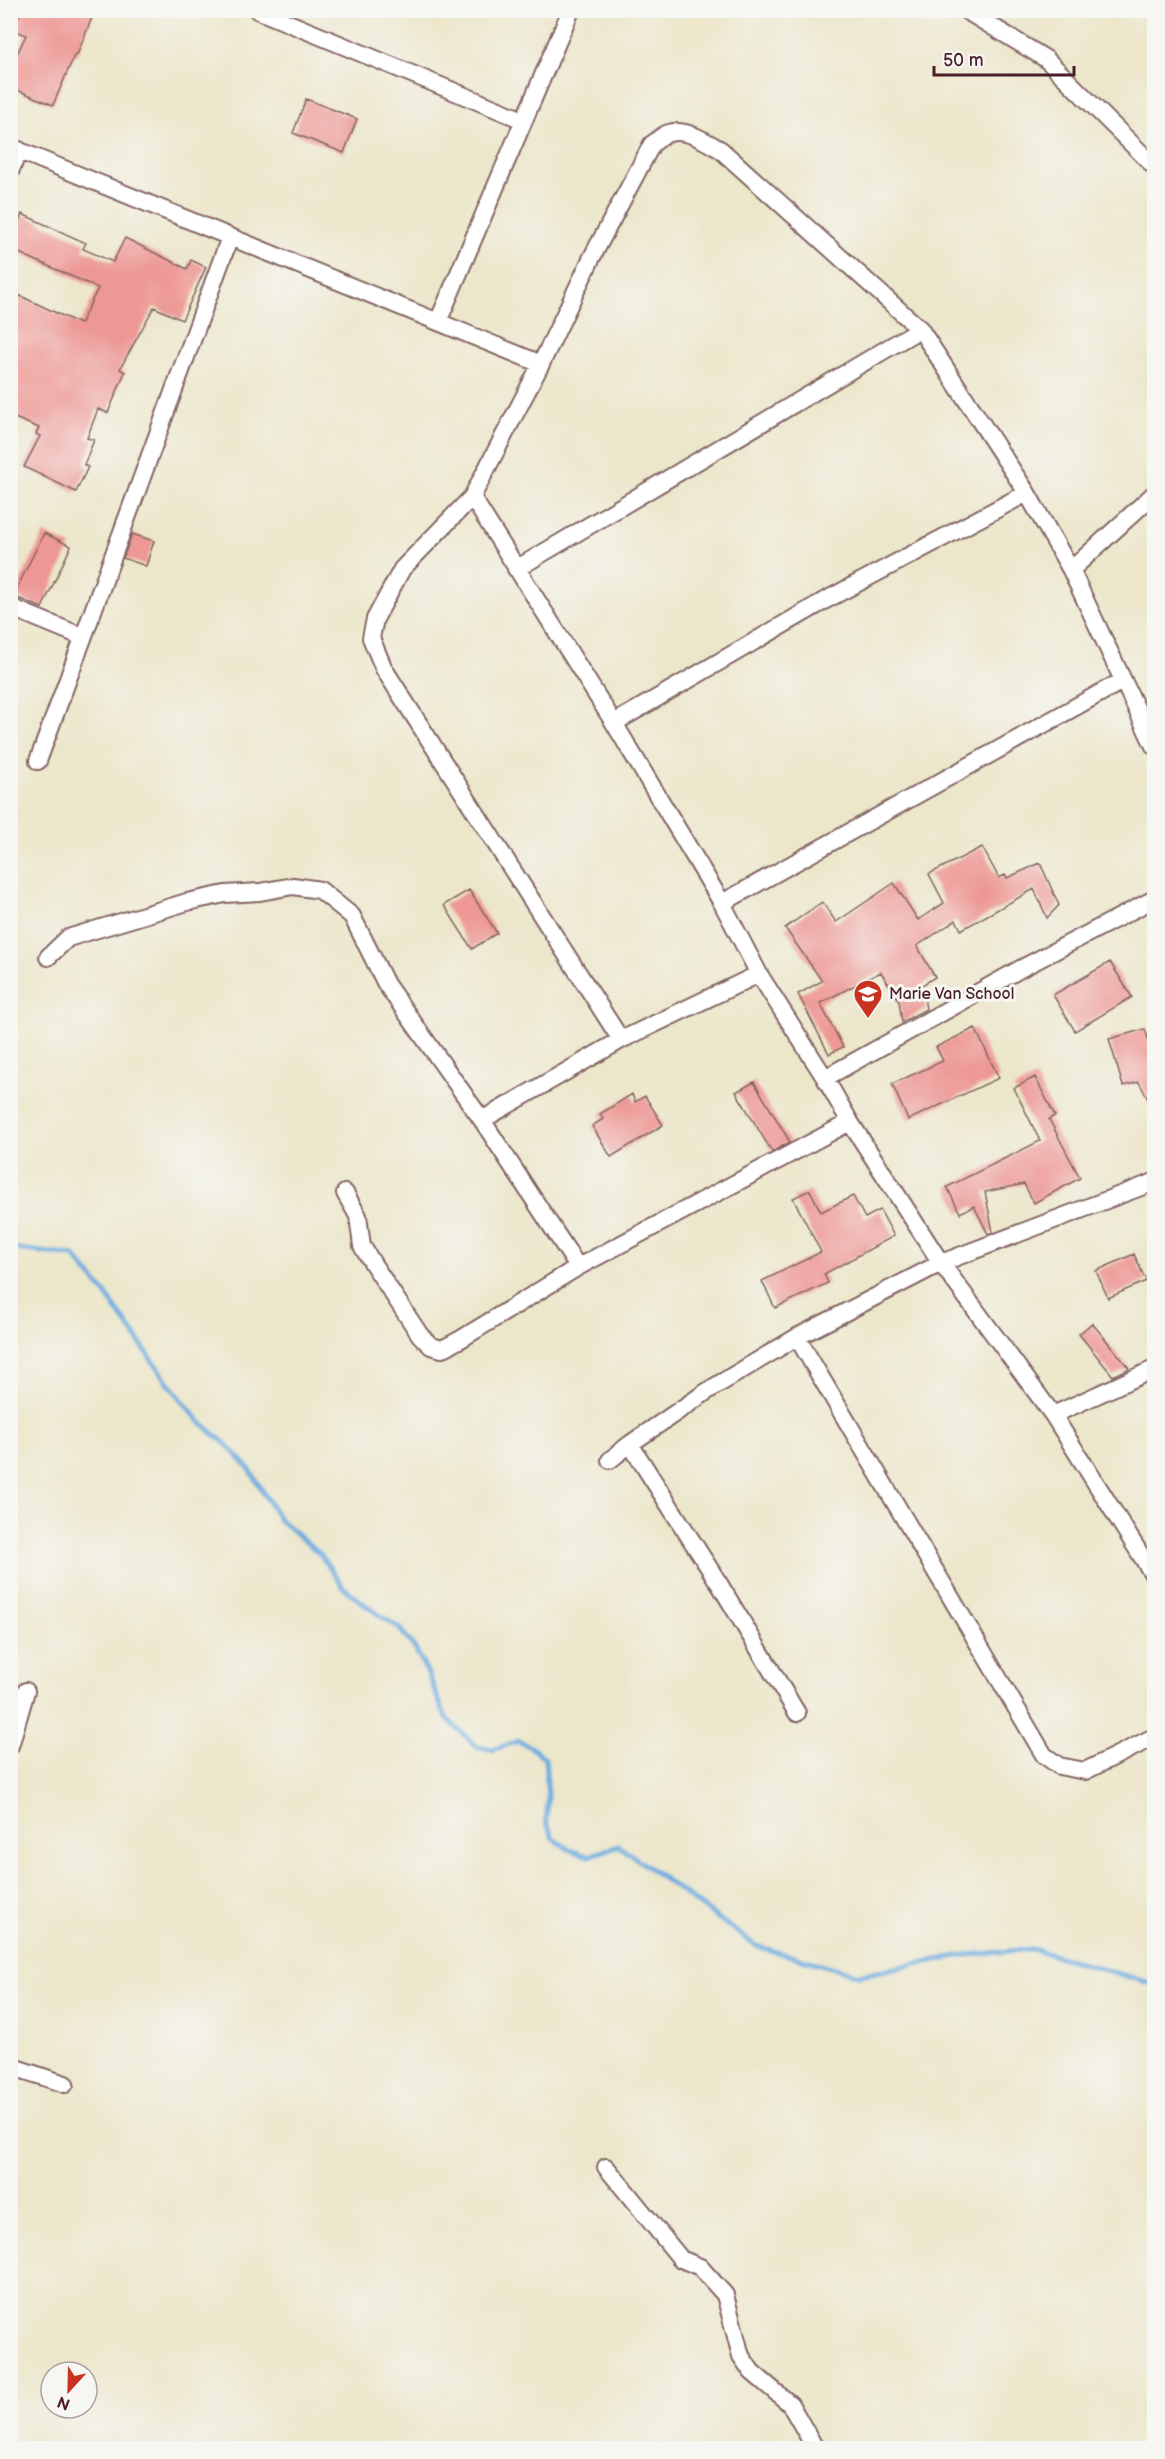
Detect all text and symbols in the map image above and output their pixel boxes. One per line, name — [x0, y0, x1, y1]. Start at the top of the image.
scale bar — [934, 39, 1074, 77]
text: 50 m — [943, 50, 984, 71]
school or university icon: Marie Van School — [852, 978, 884, 1020]
place label: Marie Van School — [889, 985, 1014, 1004]
north arrow — [39, 2360, 99, 2420]
text: N — [55, 2391, 73, 2414]

